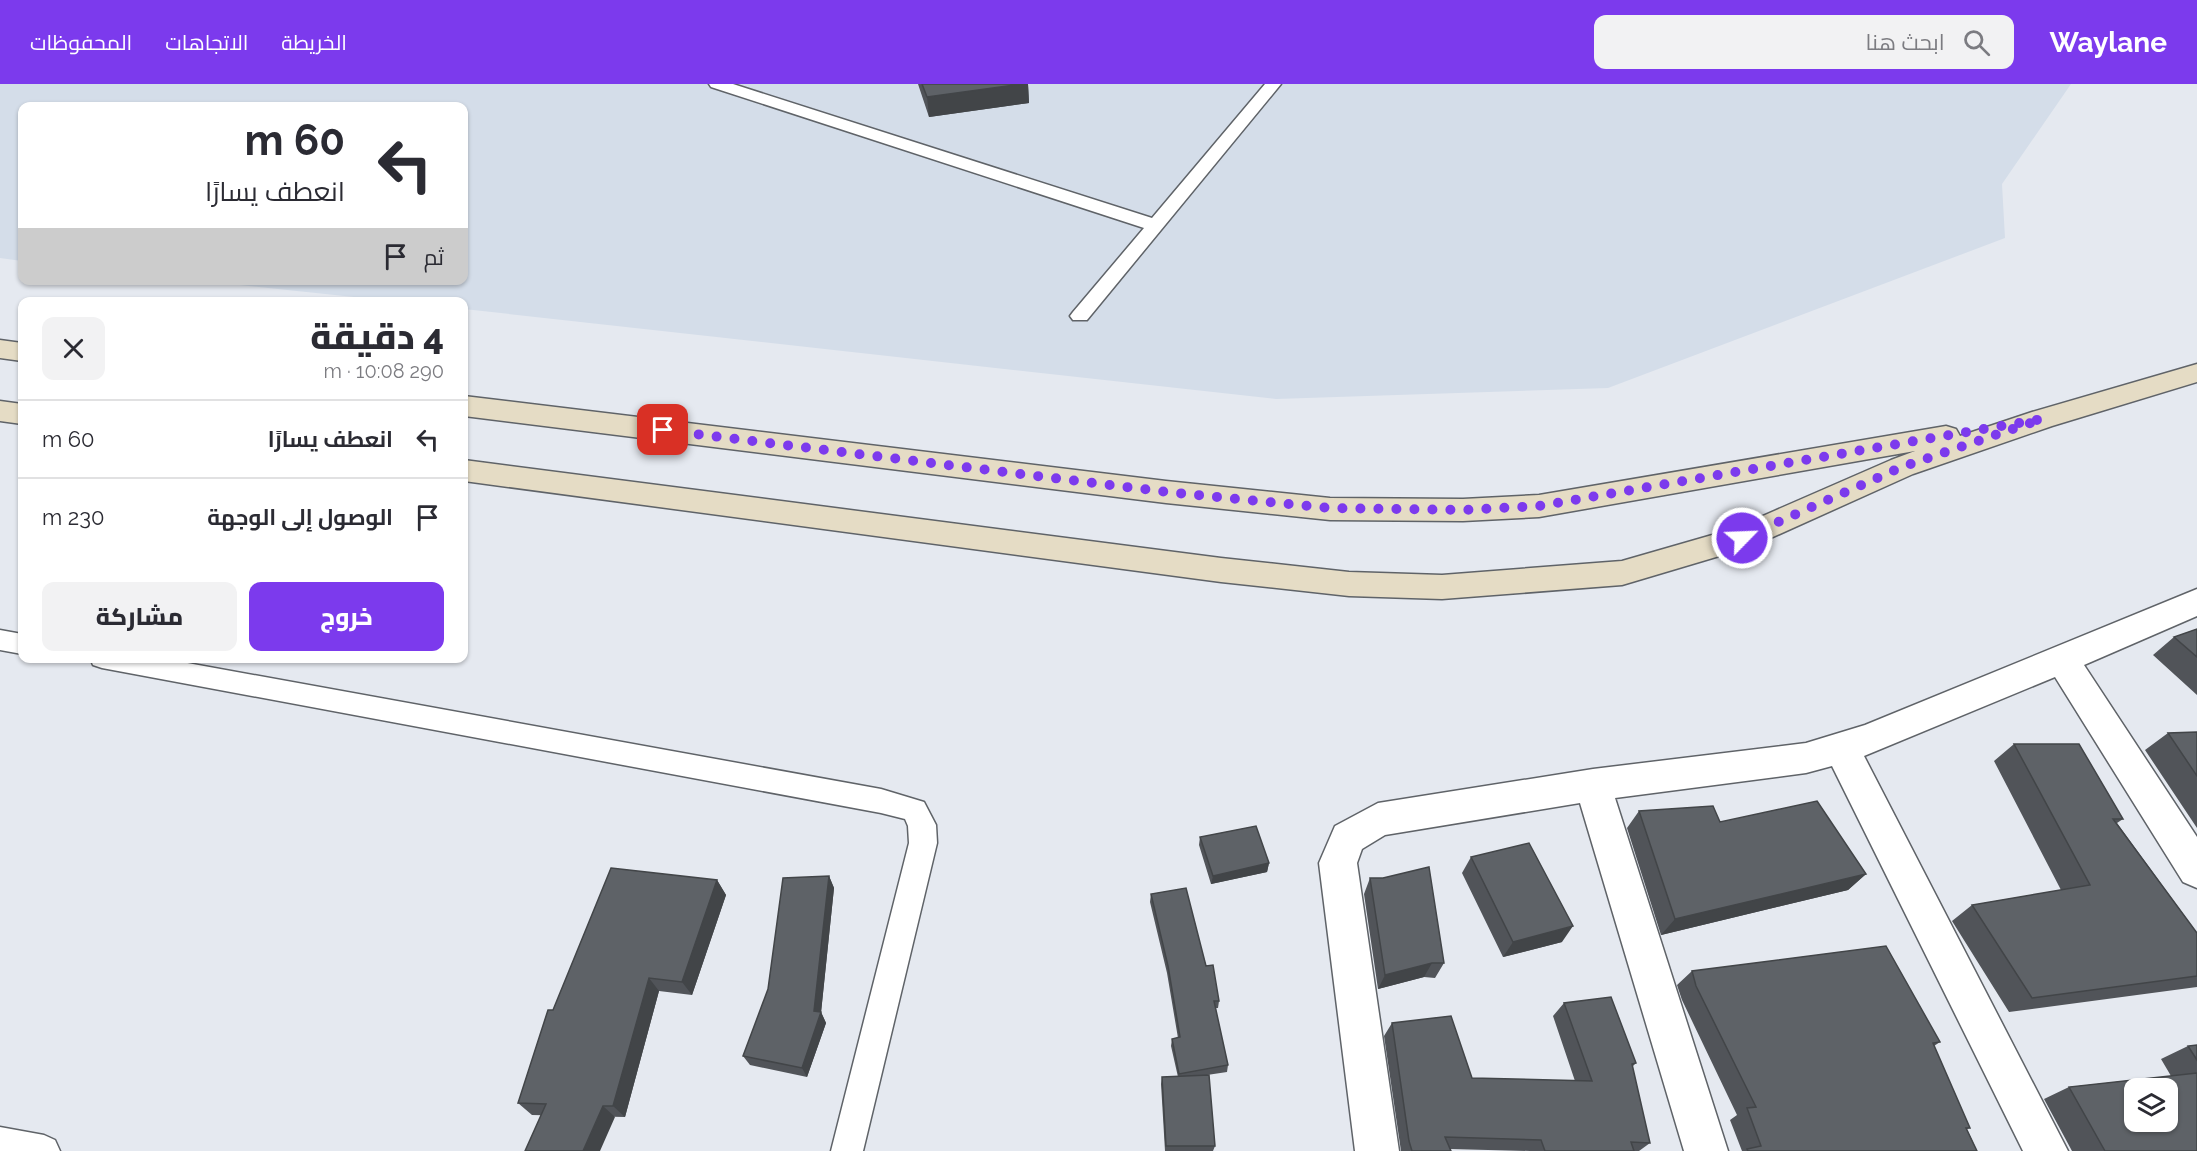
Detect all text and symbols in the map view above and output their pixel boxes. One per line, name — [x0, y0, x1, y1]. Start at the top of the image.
search box — [1594, 15, 2014, 69]
icon: search — [1960, 26, 1993, 59]
text: Waylane — [2050, 26, 2167, 59]
text: ابحث هنا — [1865, 29, 1945, 55]
text: المحفوظات — [30, 30, 132, 55]
text: الاتجاهات — [165, 30, 248, 55]
text: الخريطة — [281, 30, 347, 55]
text: 60 m — [245, 116, 345, 165]
icon: left — [366, 126, 444, 204]
text: انعطف يسارًا — [205, 176, 345, 207]
icon: arrive — [379, 240, 412, 273]
text: ثم — [424, 244, 444, 270]
text: 4 دقيقة — [310, 315, 444, 357]
button: close — [42, 317, 105, 380]
text: 290 m · 10:08 — [323, 359, 444, 383]
pin — [637, 404, 688, 455]
icon: arrive — [646, 413, 679, 446]
icon: left — [411, 423, 444, 456]
text: 60 m — [42, 426, 95, 452]
text: انعطف يسارًا — [268, 426, 393, 452]
icon: arrive — [411, 501, 444, 534]
text: 230 m — [42, 504, 105, 530]
text: الوصول إلى الوجهة — [207, 504, 393, 530]
position arrow — [1710, 506, 1774, 570]
button: مشاركة — [42, 582, 237, 651]
button: خروج — [249, 582, 444, 651]
map controls — [2124, 1078, 2178, 1132]
button: layers — [2124, 1078, 2178, 1132]

